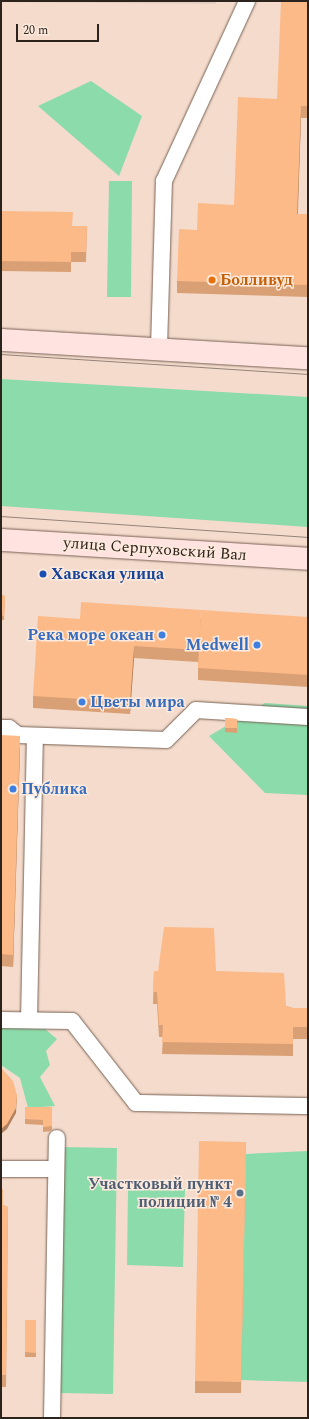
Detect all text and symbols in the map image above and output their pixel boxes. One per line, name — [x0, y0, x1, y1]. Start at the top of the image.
scale bar — [18, 16, 101, 42]
text: 20 m — [23, 21, 48, 40]
place label: Болливуд — [220, 270, 293, 290]
marker: Болливуд — [207, 275, 217, 285]
street label: улица Серпуховский Вал — [63, 533, 247, 565]
place label: Хавская улица — [51, 564, 164, 584]
marker: Хавская улица — [38, 569, 48, 579]
place label: Река море океан — [27, 625, 154, 645]
marker: Река море океан — [157, 630, 167, 640]
place label: Medwell — [186, 635, 249, 655]
marker: Medwell — [252, 640, 262, 650]
place label: Цветы мира — [90, 692, 185, 712]
marker: Цветы мира — [77, 697, 87, 707]
place label: Публика — [21, 779, 87, 799]
marker: Публика — [8, 784, 18, 794]
place label: Участковый пункт полиции № 4 — [88, 1174, 232, 1212]
marker: Участковый пункт полиции № 4 — [235, 1188, 245, 1198]

